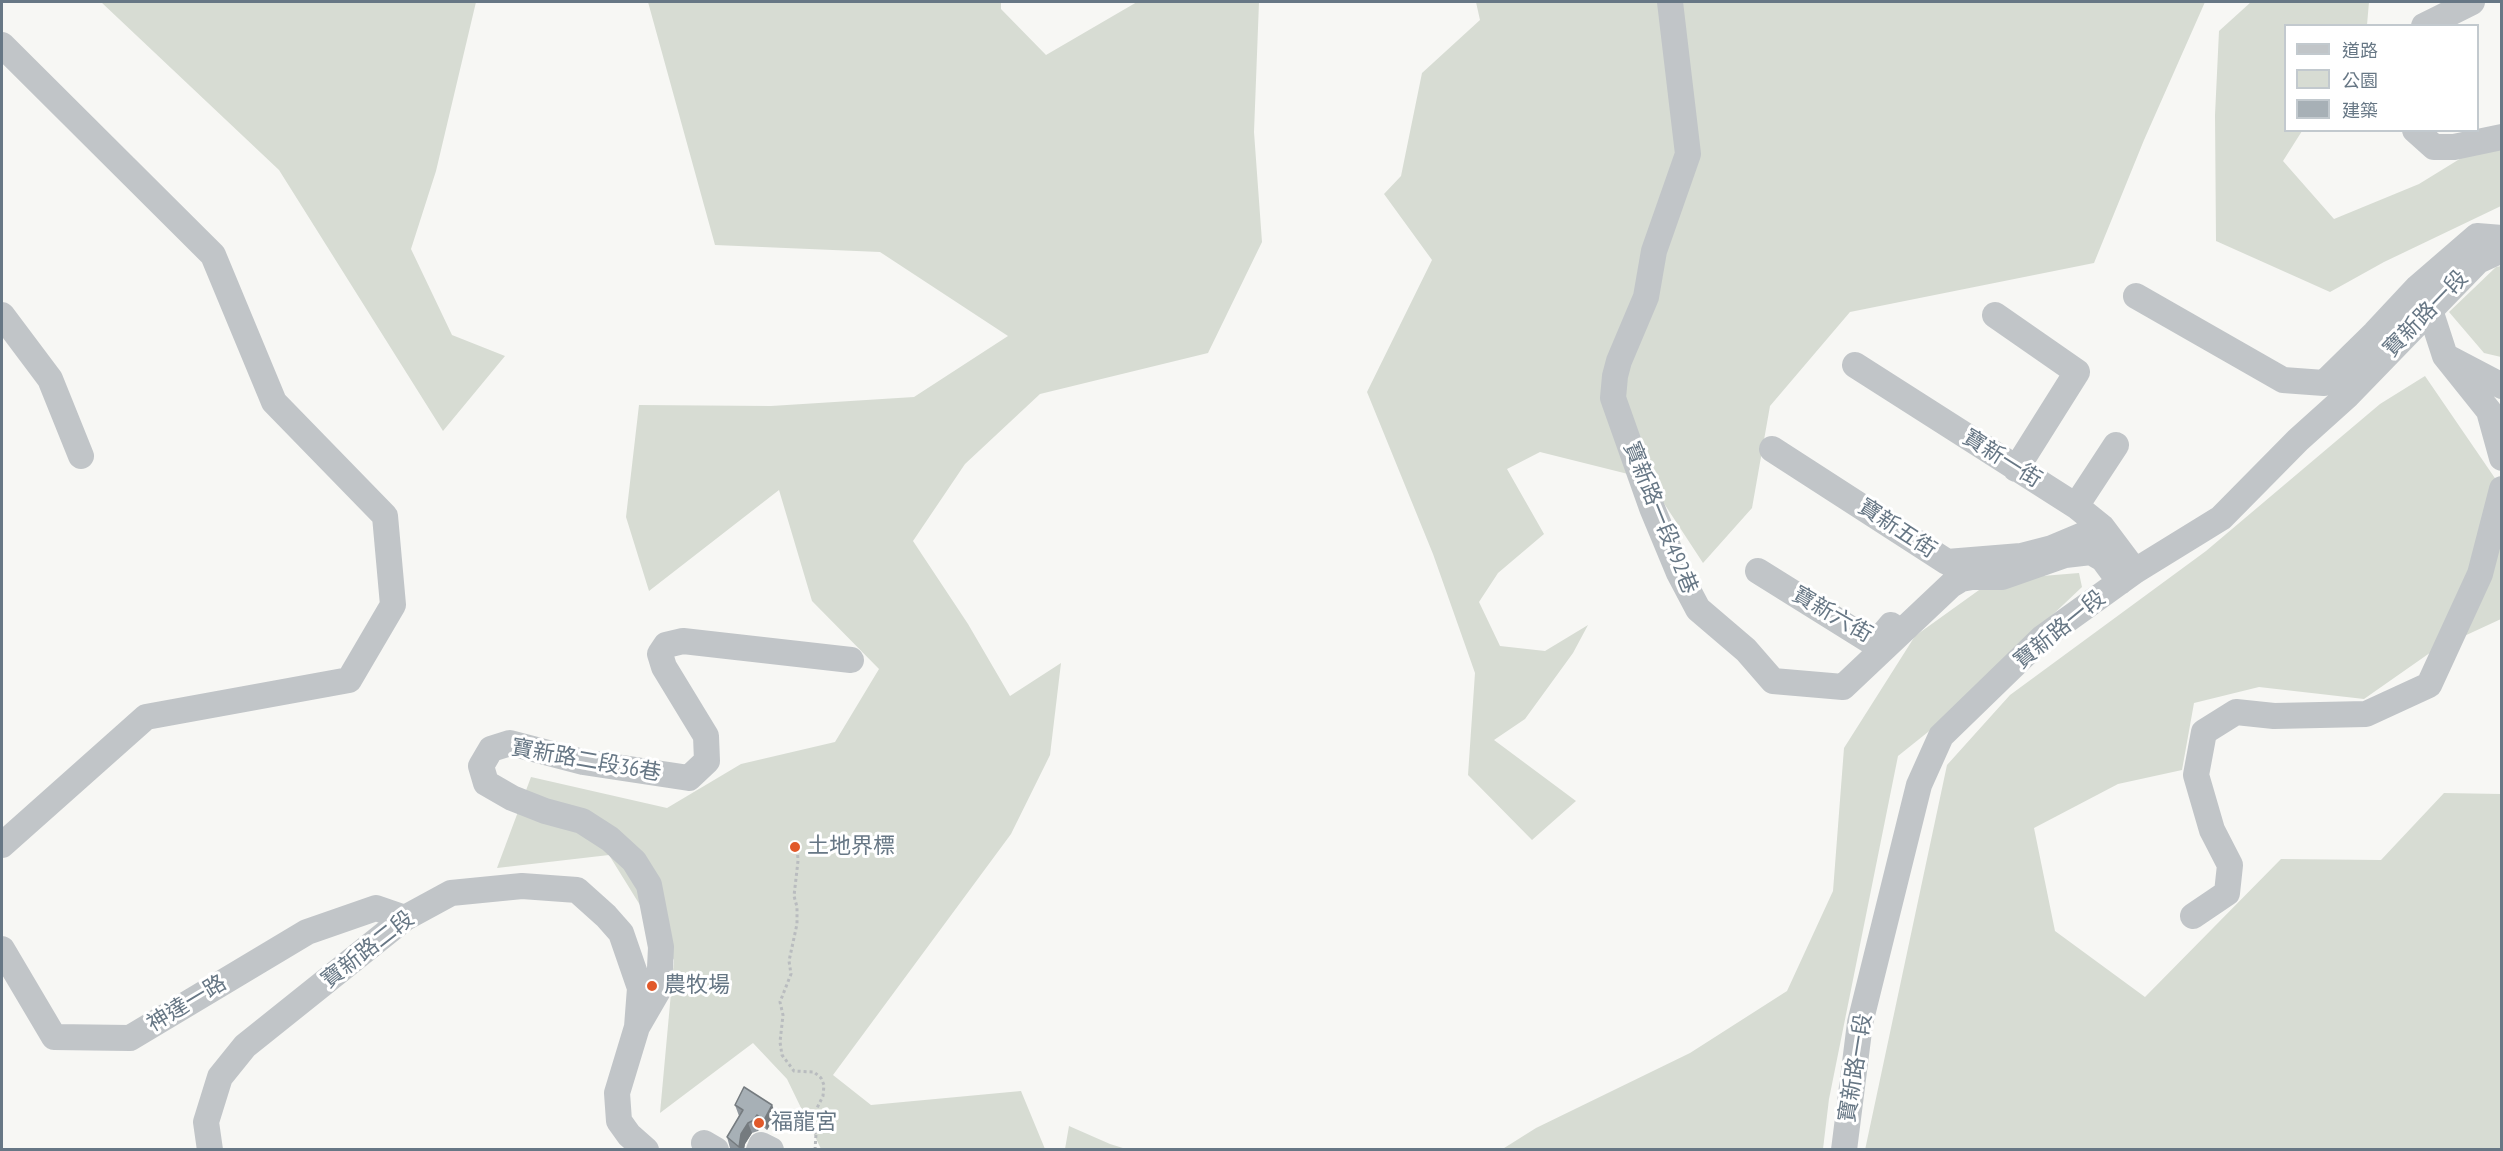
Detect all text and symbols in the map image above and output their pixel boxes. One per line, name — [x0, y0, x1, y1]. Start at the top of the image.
legend — [2284, 24, 2479, 132]
text: 道路 — [2342, 39, 2378, 62]
text: 公園 — [2342, 69, 2378, 92]
text: 建築 — [2342, 99, 2378, 122]
street label: 寶新路一段 — [2378, 265, 2474, 363]
street label: 寶新一街 — [1958, 424, 2046, 494]
street label: 寶新路一段492巷 — [1617, 438, 1703, 598]
street label: 寶新五街 — [1853, 494, 1941, 564]
street label: 寶新六街 — [1787, 582, 1877, 648]
street label: 寶新路一段 — [2009, 585, 2111, 675]
street label: 寶新路二段36巷 — [509, 735, 663, 787]
place label: 土地界標 — [807, 834, 895, 860]
marker: 土地界標 — [788, 840, 802, 854]
street label: 寶新路二段 — [317, 906, 419, 994]
street label: 神達一路 — [142, 970, 232, 1038]
place label: 農牧場 — [664, 973, 730, 999]
marker: 農牧場 — [645, 979, 659, 993]
street label: 寶新路一段 — [1834, 1012, 1878, 1124]
place label: 福龍宮 — [771, 1110, 837, 1136]
marker: 福龍宮 — [752, 1116, 766, 1130]

